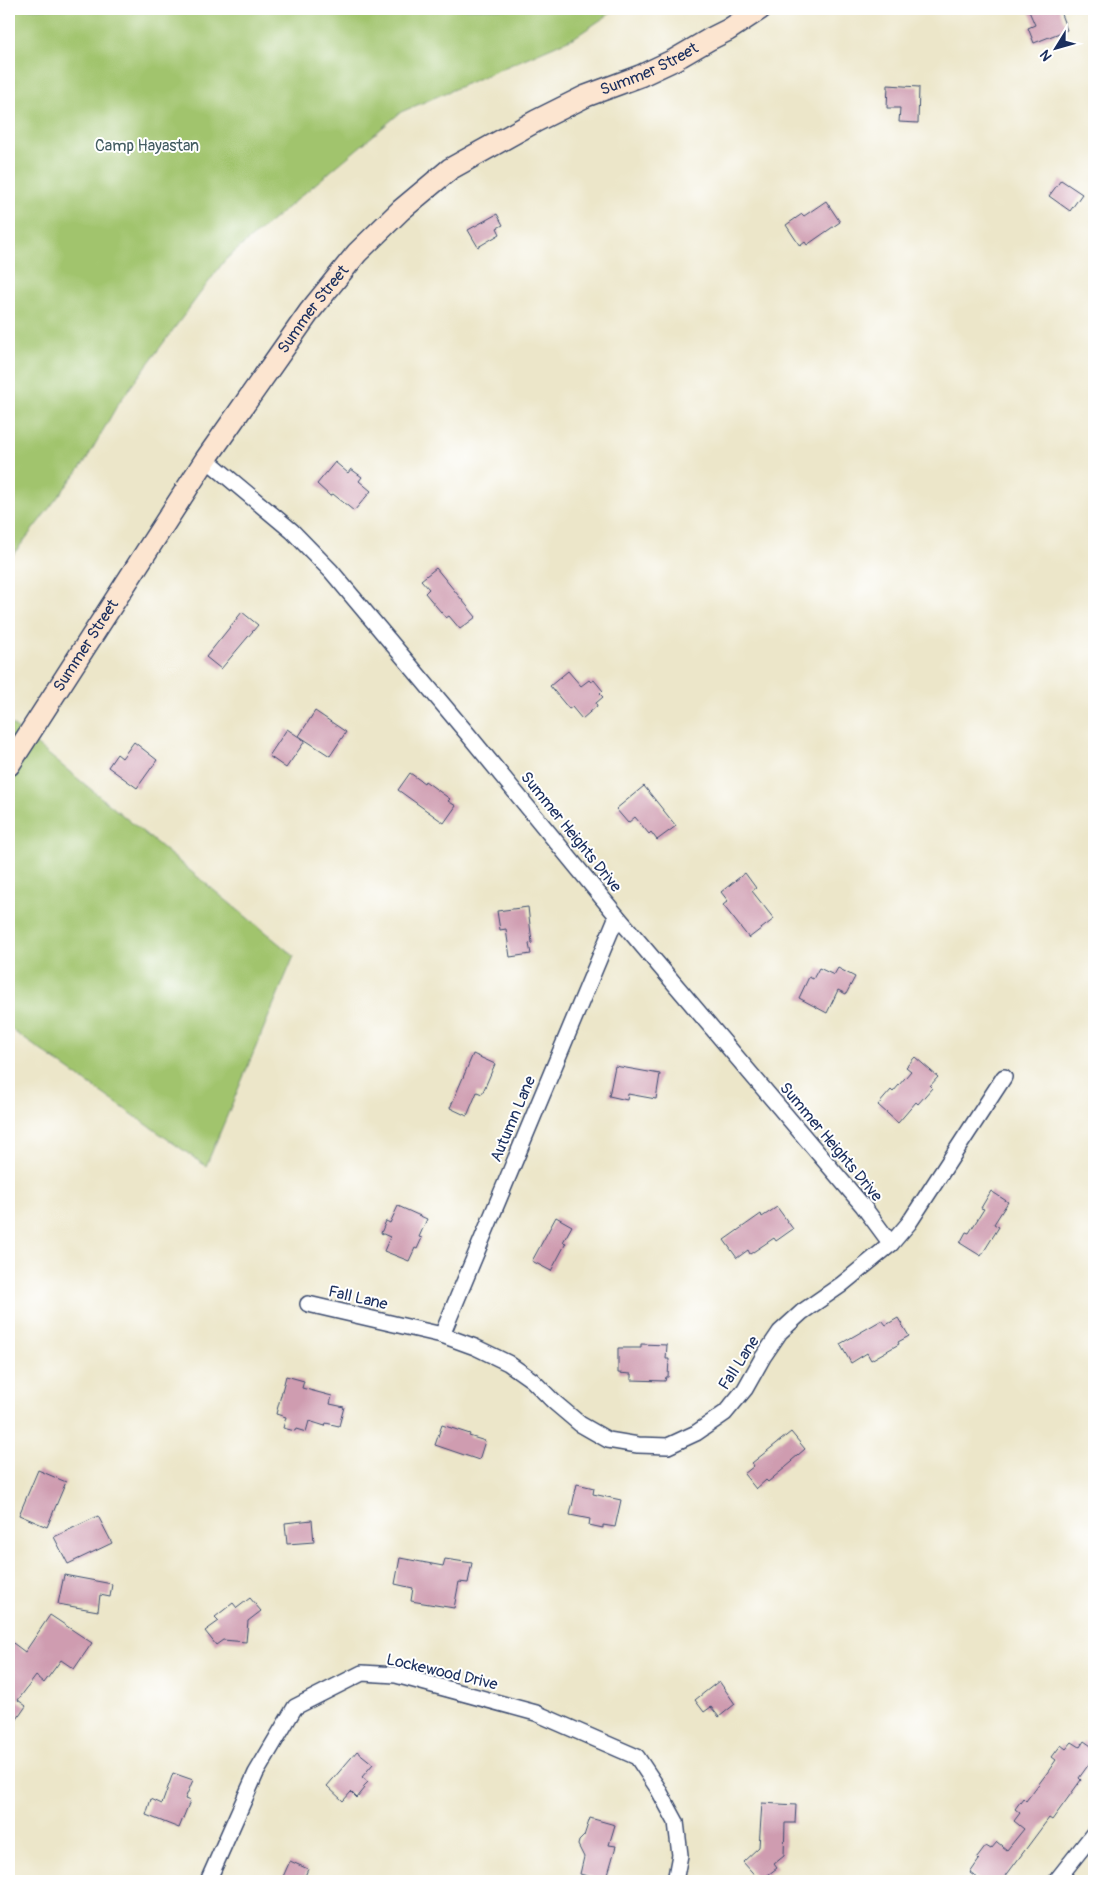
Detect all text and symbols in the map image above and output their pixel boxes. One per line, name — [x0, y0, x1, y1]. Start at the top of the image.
north arrow — [1030, 22, 1080, 72]
street label: Summer Street — [597, 38, 702, 100]
text: N — [1036, 47, 1056, 64]
park label: Camp Hayastan — [95, 136, 199, 156]
street label: Summer Street — [273, 261, 353, 357]
street label: Summer Street — [49, 595, 123, 696]
street label: Summer Heights Drive — [516, 768, 626, 896]
street label: Autumn Lane — [486, 1073, 540, 1165]
street label: Summer Heights Drive — [775, 1078, 887, 1206]
street label: Fall Lane — [326, 1281, 390, 1315]
street label: Fall Lane — [714, 1332, 764, 1394]
street label: Lockewood Drive — [384, 1649, 500, 1695]

